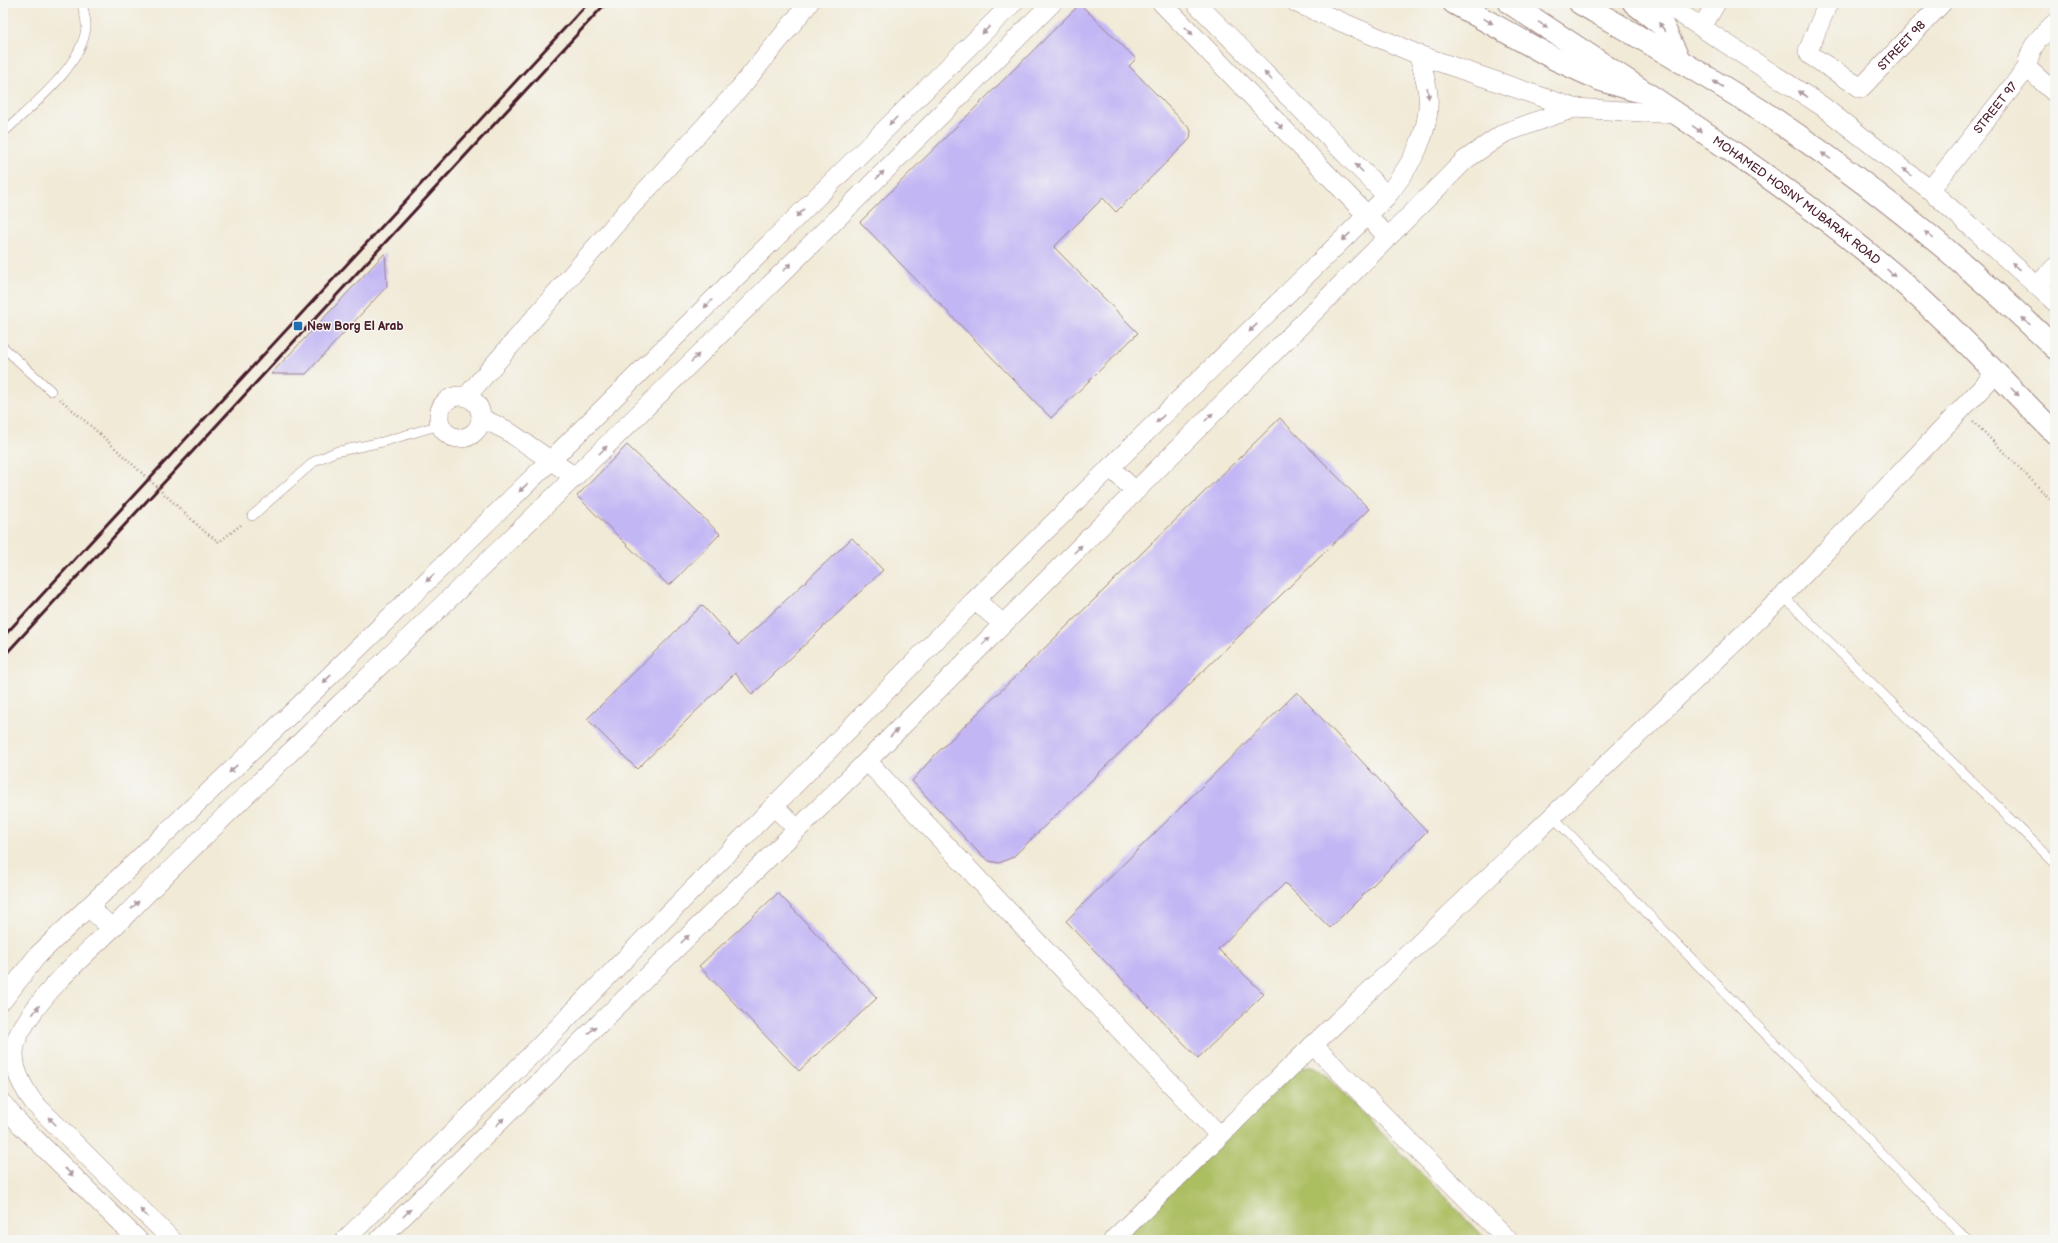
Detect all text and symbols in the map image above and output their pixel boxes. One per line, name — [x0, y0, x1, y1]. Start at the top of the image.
street label: STREET 98 — [1874, 17, 1929, 73]
one-way arrow — [1482, 18, 1494, 25]
one-way arrow — [1538, 21, 1548, 29]
one-way arrow — [1658, 22, 1666, 33]
one-way arrow — [981, 25, 991, 35]
one-way arrow — [1184, 26, 1194, 36]
one-way arrow — [1263, 71, 1273, 81]
street label: STREET 97 — [1970, 79, 2021, 137]
one-way arrow — [1712, 81, 1723, 88]
one-way arrow — [1425, 87, 1431, 100]
one-way arrow — [1797, 90, 1809, 97]
one-way arrow — [888, 116, 898, 126]
one-way arrow — [1275, 120, 1284, 130]
one-way arrow — [1691, 125, 1703, 132]
street label: MOHAMED HOSNY MUBARAK ROAD — [1710, 133, 1884, 268]
one-way arrow — [1820, 152, 1831, 160]
one-way arrow — [1355, 163, 1364, 173]
one-way arrow — [1901, 168, 1912, 177]
one-way arrow — [875, 170, 885, 180]
one-way arrow — [795, 208, 805, 218]
one-way arrow — [1923, 231, 1934, 240]
one-way arrow — [1341, 232, 1351, 242]
one-way arrow — [2011, 261, 2021, 271]
one-way arrow — [783, 262, 792, 272]
one-way arrow — [1885, 269, 1896, 278]
one-way arrow — [703, 299, 713, 309]
one-way arrow — [2022, 317, 2031, 326]
place label: New Borg El Arab — [307, 319, 403, 334]
marker: New Borg El Arab — [292, 320, 304, 332]
one-way arrow — [1248, 323, 1258, 333]
one-way arrow — [690, 353, 700, 363]
one-way arrow — [2010, 387, 2020, 397]
one-way arrow — [1204, 412, 1214, 422]
one-way arrow — [1155, 414, 1165, 424]
one-way arrow — [598, 445, 608, 455]
one-way arrow — [518, 483, 528, 493]
one-way arrow — [1073, 544, 1083, 554]
one-way arrow — [425, 573, 435, 583]
one-way arrow — [981, 636, 991, 646]
one-way arrow — [322, 674, 332, 684]
one-way arrow — [889, 728, 899, 738]
one-way arrow — [228, 764, 238, 774]
one-way arrow — [130, 900, 140, 910]
one-way arrow — [680, 934, 690, 944]
one-way arrow — [31, 1004, 40, 1015]
one-way arrow — [587, 1025, 597, 1035]
one-way arrow — [47, 1116, 57, 1126]
one-way arrow — [495, 1117, 505, 1126]
one-way arrow — [64, 1167, 74, 1177]
one-way arrow — [139, 1208, 149, 1217]
one-way arrow — [402, 1208, 412, 1218]

